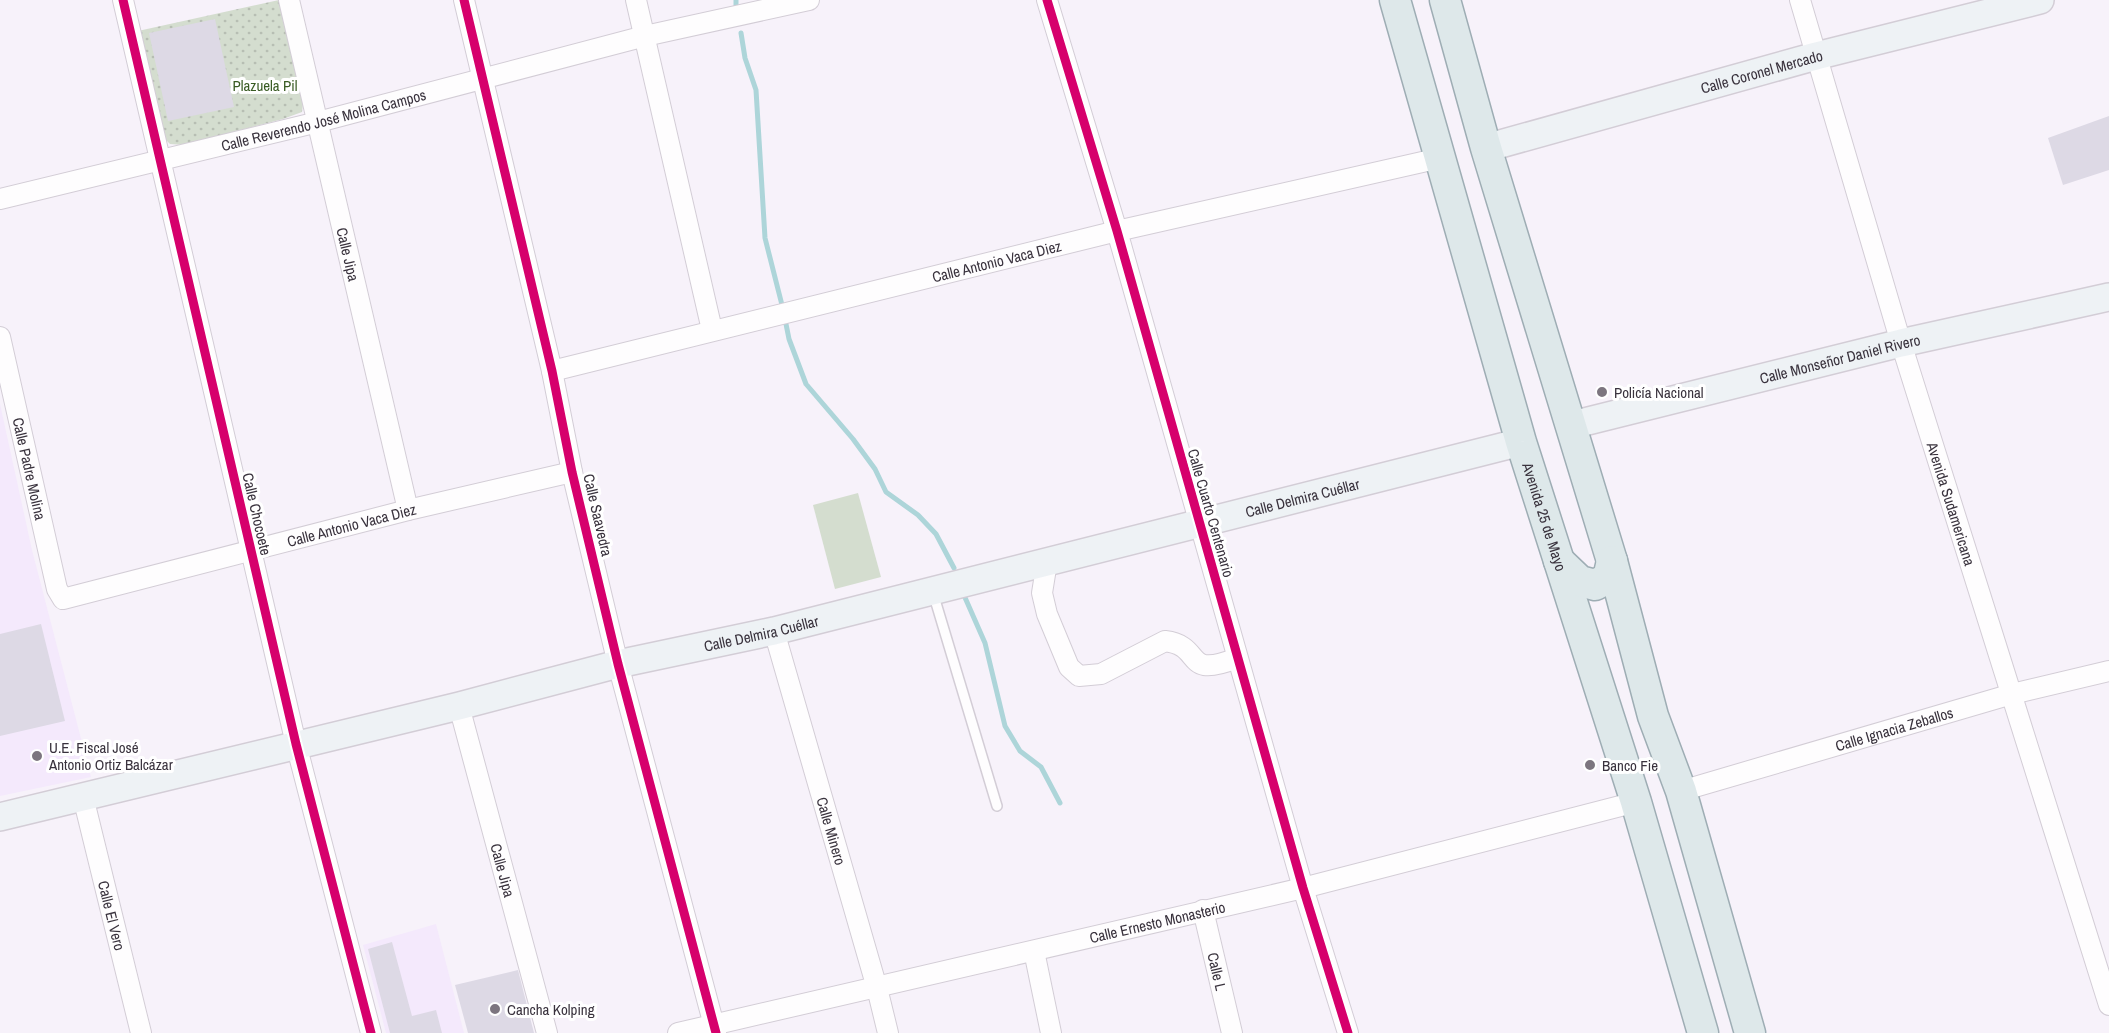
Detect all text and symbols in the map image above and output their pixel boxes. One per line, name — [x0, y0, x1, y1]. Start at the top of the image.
street label: Calle Coronel Mercado — [1698, 44, 1825, 98]
park label: Plazuela Pil — [233, 75, 297, 96]
street label: Calle Reverendo José Molina Campos — [219, 84, 428, 156]
street label: Calle Jipa — [332, 225, 365, 283]
street label: Calle Antonio Vaca Diez — [930, 235, 1063, 287]
street label: Calle Monseñor Daniel Rivero — [1757, 329, 1922, 388]
place label: Policía Nacional — [1614, 382, 1704, 403]
marker: Policía Nacional — [1595, 385, 1609, 399]
street label: Calle Padre Molina — [8, 415, 52, 522]
street label: Avenida Sudamericana — [1922, 438, 1981, 568]
street label: Calle Cuarto Centenario — [1183, 446, 1239, 580]
street label: Avenida 25 de Mayo — [1517, 459, 1572, 574]
street label: Calle Chocoete — [237, 471, 277, 557]
street label: Calle Saavedra — [578, 472, 618, 558]
street label: Calle Delmira Cuéllar — [1243, 473, 1361, 522]
street label: Calle Antonio Vaca Diez — [285, 498, 418, 551]
street label: Calle Delmira Cuéllar — [702, 610, 821, 656]
street label: Calle Ignacia Zeballos — [1833, 701, 1955, 756]
place label: U.E. Fiscal José Antonio Ortiz Balcázar — [48, 737, 173, 775]
marker: U.E. Fiscal José Antonio Ortiz Balcázar — [30, 749, 44, 763]
place label: Banco Fie — [1602, 755, 1658, 776]
marker: Banco Fie — [1583, 758, 1597, 772]
street label: Calle Minero — [812, 794, 851, 867]
street label: Calle Jipa — [486, 841, 520, 899]
street label: Calle El Vero — [93, 878, 131, 953]
street label: Calle Ernesto Monasterio — [1087, 896, 1227, 948]
street label: Calle L — [1203, 950, 1232, 993]
place label: Cancha Kolping — [507, 999, 595, 1020]
marker: Cancha Kolping — [488, 1002, 502, 1016]

